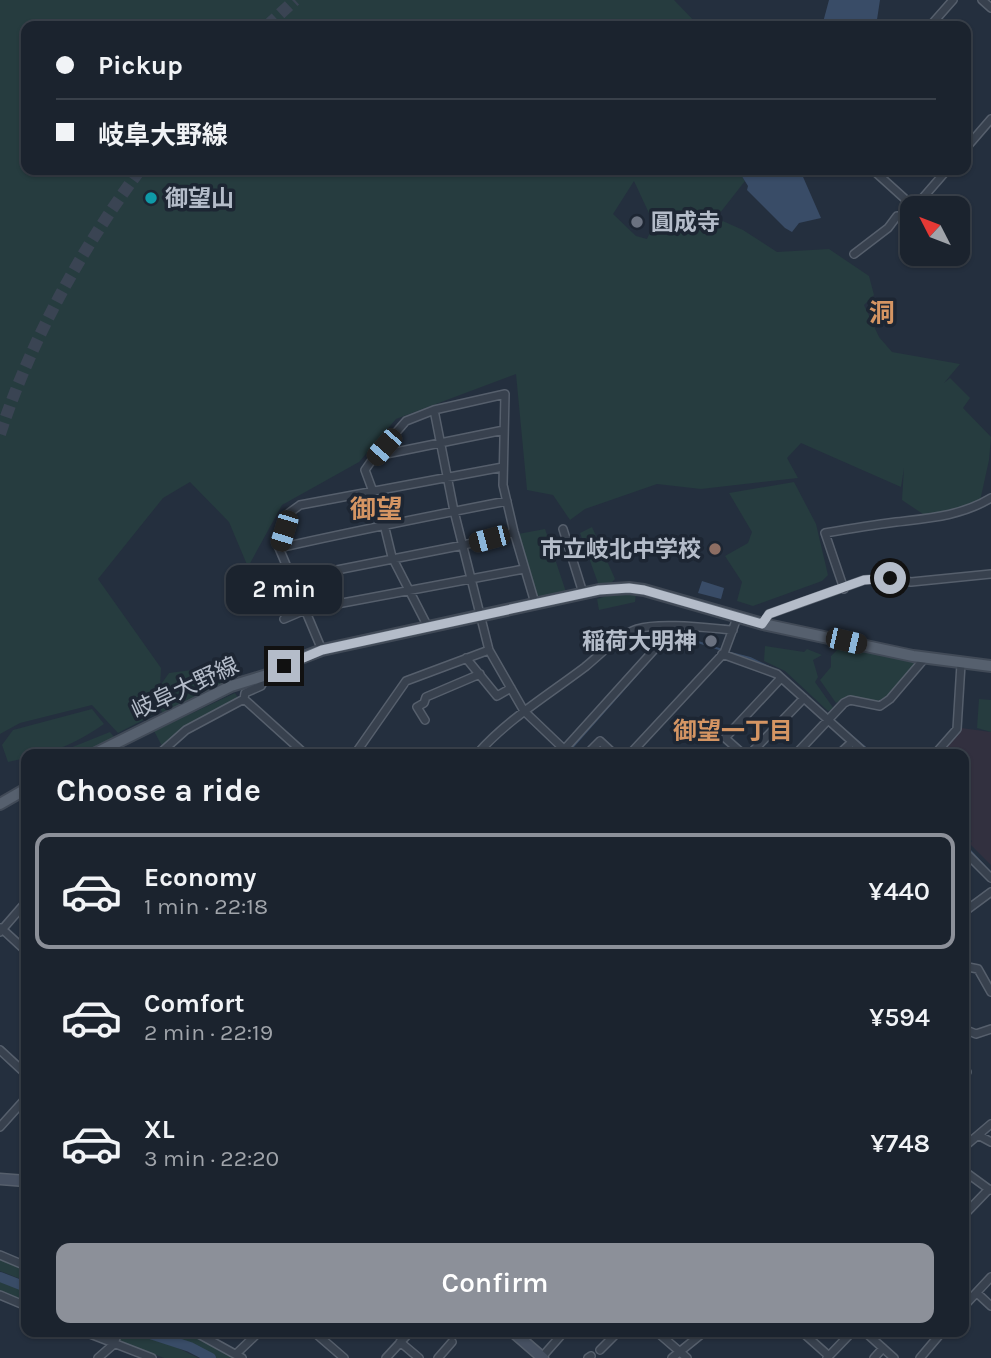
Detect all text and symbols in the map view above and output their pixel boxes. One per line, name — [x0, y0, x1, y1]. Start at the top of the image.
text: Pickup — [98, 50, 183, 81]
text: 岐阜大野線 — [98, 120, 228, 151]
place label: 御望山 — [165, 185, 234, 212]
marker: 御望山 — [143, 190, 159, 206]
north arrow — [900, 196, 970, 266]
map controls — [900, 196, 970, 266]
place label: 圓成寺 — [651, 209, 720, 236]
marker: 圓成寺 — [629, 214, 645, 230]
district label: 洞 — [869, 298, 895, 329]
car — [363, 424, 406, 470]
district label: 御望 — [350, 494, 402, 525]
car — [268, 508, 301, 554]
car — [466, 523, 513, 555]
place label: 市立岐北中学校 — [540, 536, 701, 563]
marker: 市立岐北中学校 — [707, 541, 723, 557]
route start — [874, 562, 906, 594]
callout: 2 min — [226, 564, 342, 614]
text: 2 min — [253, 576, 315, 603]
car — [824, 626, 869, 656]
place label: 稲荷大明神 — [582, 628, 697, 655]
marker: 稲荷大明神 — [703, 633, 719, 649]
route end — [268, 650, 300, 682]
street label: 岐阜大野線 — [127, 651, 243, 725]
district label: 御望一丁目 — [673, 717, 793, 745]
text: Choose a ride — [56, 772, 261, 809]
icon: car — [60, 860, 123, 923]
text: Economy — [144, 862, 256, 893]
text: ¥440 — [868, 876, 930, 907]
text: 1 min · 22:18 — [144, 893, 268, 920]
icon: car — [60, 986, 123, 1049]
text: Comfort — [144, 988, 245, 1019]
text: ¥594 — [869, 1002, 930, 1033]
text: 2 min · 22:19 — [144, 1019, 273, 1046]
icon: car — [60, 1112, 123, 1175]
text: XL — [144, 1114, 175, 1145]
text: ¥748 — [870, 1128, 930, 1159]
text: 3 min · 22:20 — [144, 1145, 279, 1172]
button: Confirm — [56, 1243, 934, 1323]

